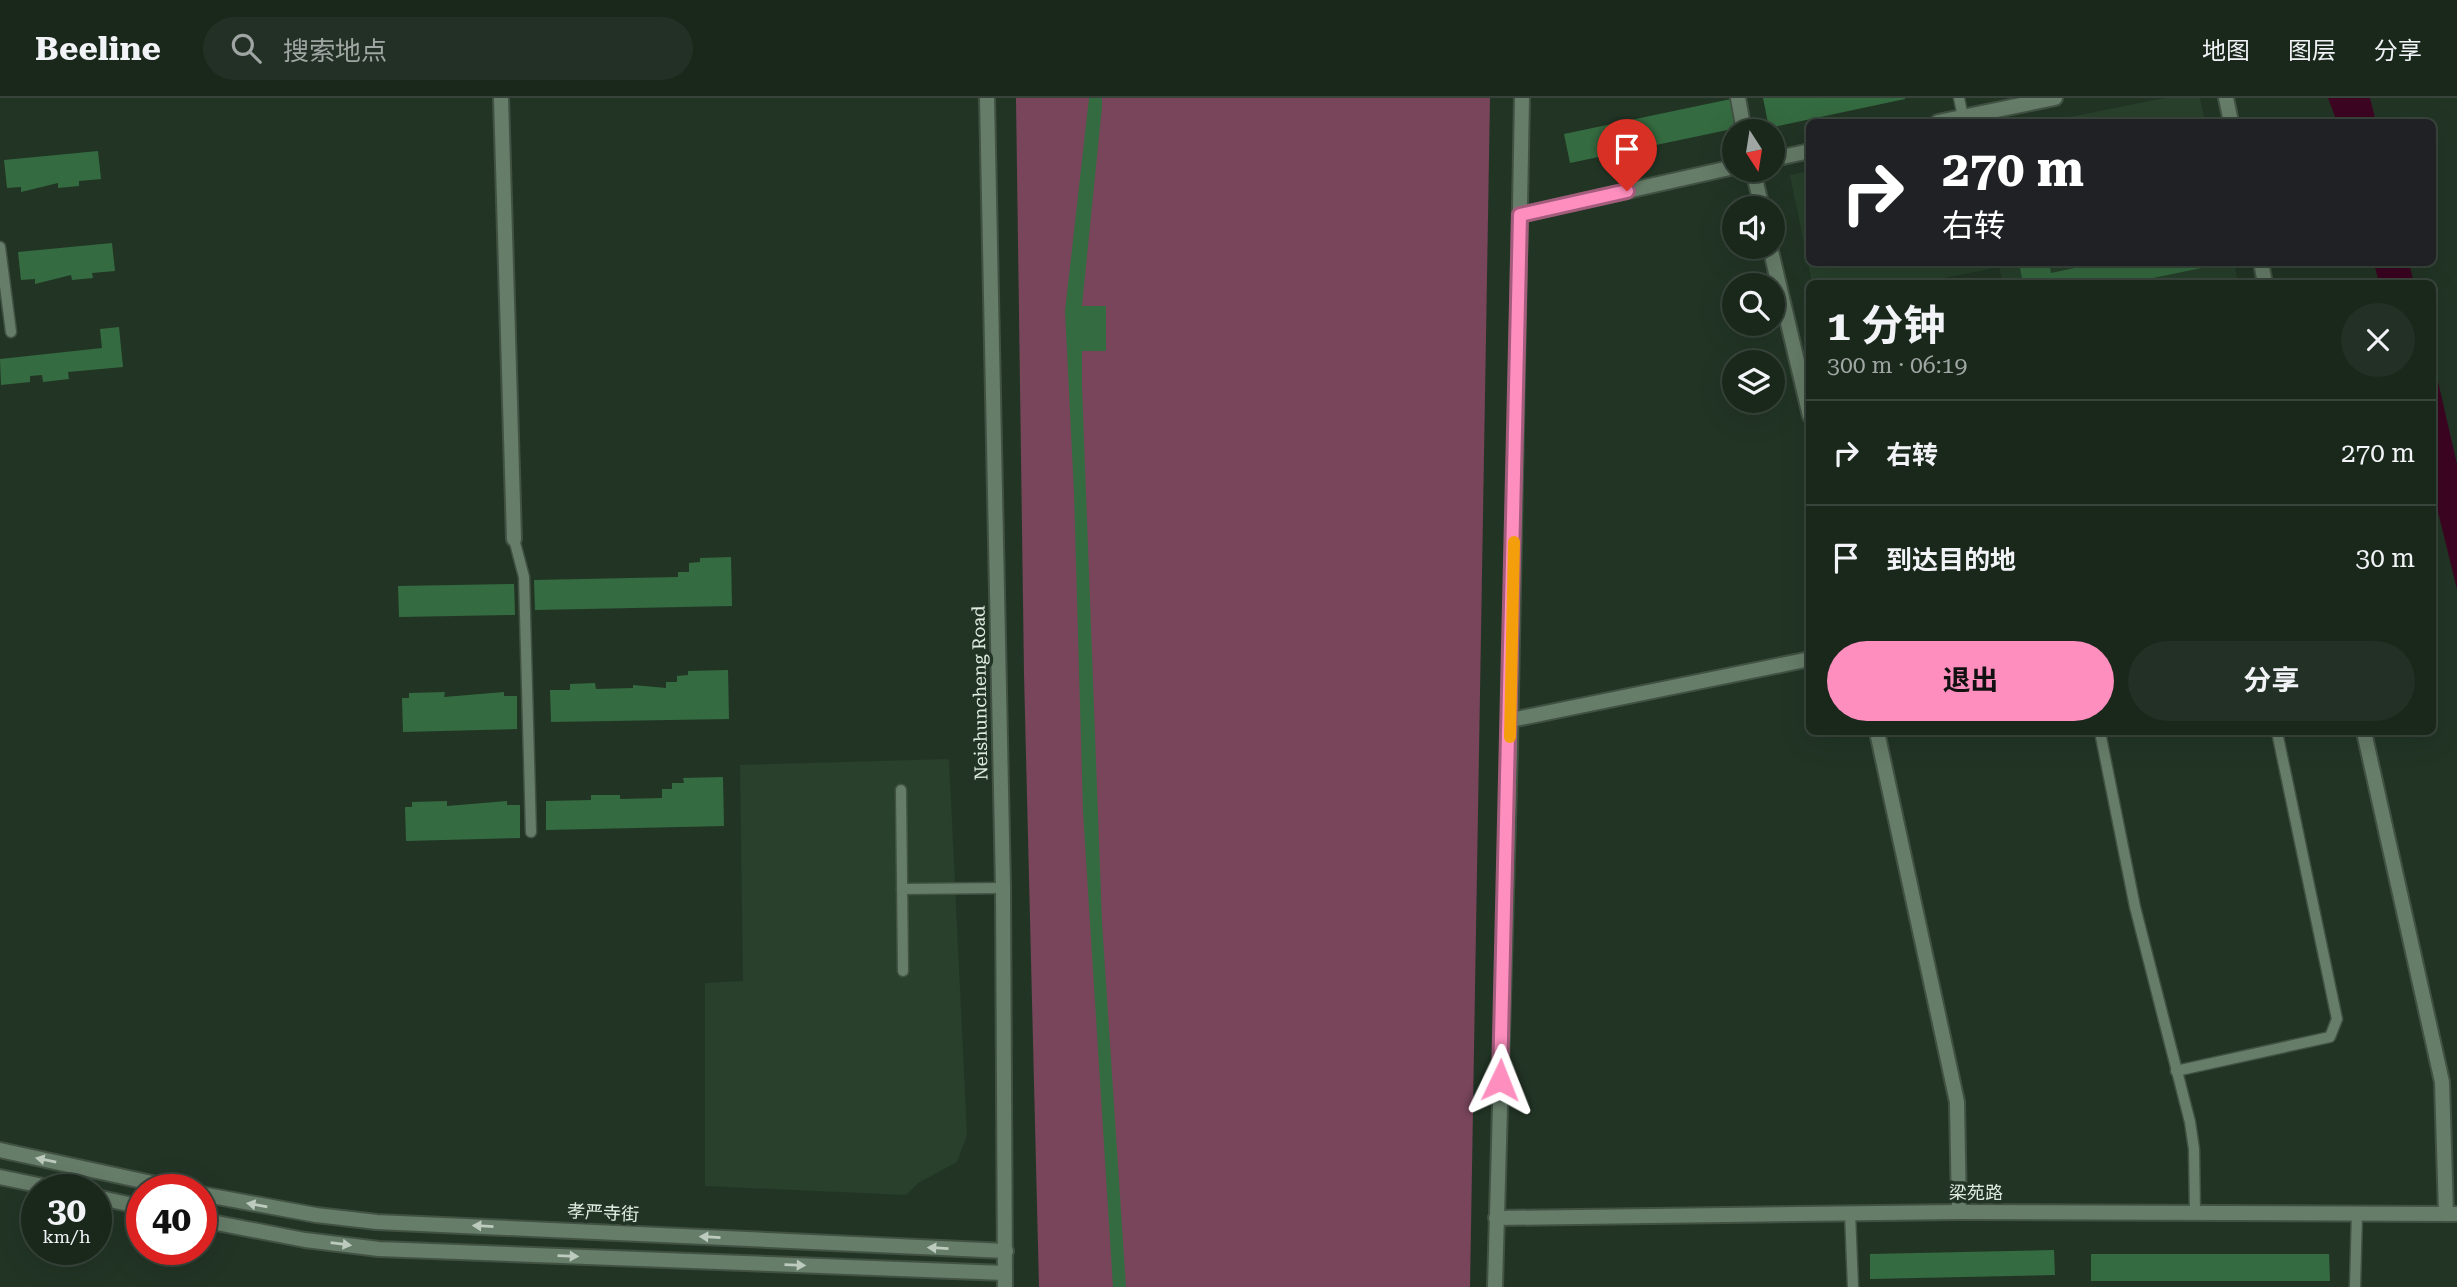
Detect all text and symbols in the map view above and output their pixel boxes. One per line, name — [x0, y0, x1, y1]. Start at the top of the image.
search box — [203, 17, 693, 80]
text: Beeline — [35, 29, 161, 68]
icon: search — [227, 29, 265, 67]
text: 搜索地点 — [283, 36, 387, 66]
text: 地图 — [2202, 37, 2250, 65]
text: 图层 — [2288, 37, 2336, 65]
text: 分享 — [2374, 37, 2422, 65]
pin — [1597, 119, 1657, 191]
north arrow — [1722, 119, 1785, 182]
map controls — [1722, 119, 1785, 413]
icon: arrive — [1608, 130, 1646, 168]
text: 270 m — [1942, 141, 2084, 198]
icon: right — [1827, 147, 1918, 238]
button: sound — [1722, 196, 1785, 259]
text: 右转 — [1942, 207, 2006, 245]
button: search — [1722, 273, 1785, 336]
text: 1 分钟 — [1827, 301, 1945, 350]
button: close — [2341, 303, 2415, 377]
button: layers — [1722, 350, 1785, 413]
text: 300 m · 06:19 — [1827, 352, 1967, 379]
icon: right — [1827, 434, 1865, 472]
text: 270 m — [2341, 438, 2415, 468]
text: 右转 — [1886, 440, 1938, 470]
icon: arrive — [1827, 539, 1865, 577]
text: 30 m — [2356, 543, 2415, 573]
text: 到达目的地 — [1886, 545, 2016, 575]
street label: Neishuncheng Road — [967, 605, 992, 781]
button: 退出 — [1827, 641, 2114, 721]
button: 分享 — [2128, 641, 2415, 721]
position arrow — [1463, 1043, 1537, 1117]
one-way arrow — [35, 1155, 57, 1166]
speed limit sign: 40 — [126, 1174, 217, 1265]
street label: 梁苑路 — [1949, 1182, 2003, 1203]
text: 30 — [47, 1190, 86, 1231]
one-way arrow — [246, 1199, 268, 1210]
street label: 孝严寺街 — [567, 1200, 640, 1225]
one-way arrow — [472, 1221, 494, 1232]
text: km/h — [42, 1226, 91, 1247]
one-way arrow — [699, 1232, 721, 1243]
one-way arrow — [330, 1239, 352, 1250]
one-way arrow — [926, 1243, 948, 1254]
one-way arrow — [557, 1250, 579, 1261]
one-way arrow — [784, 1259, 806, 1270]

